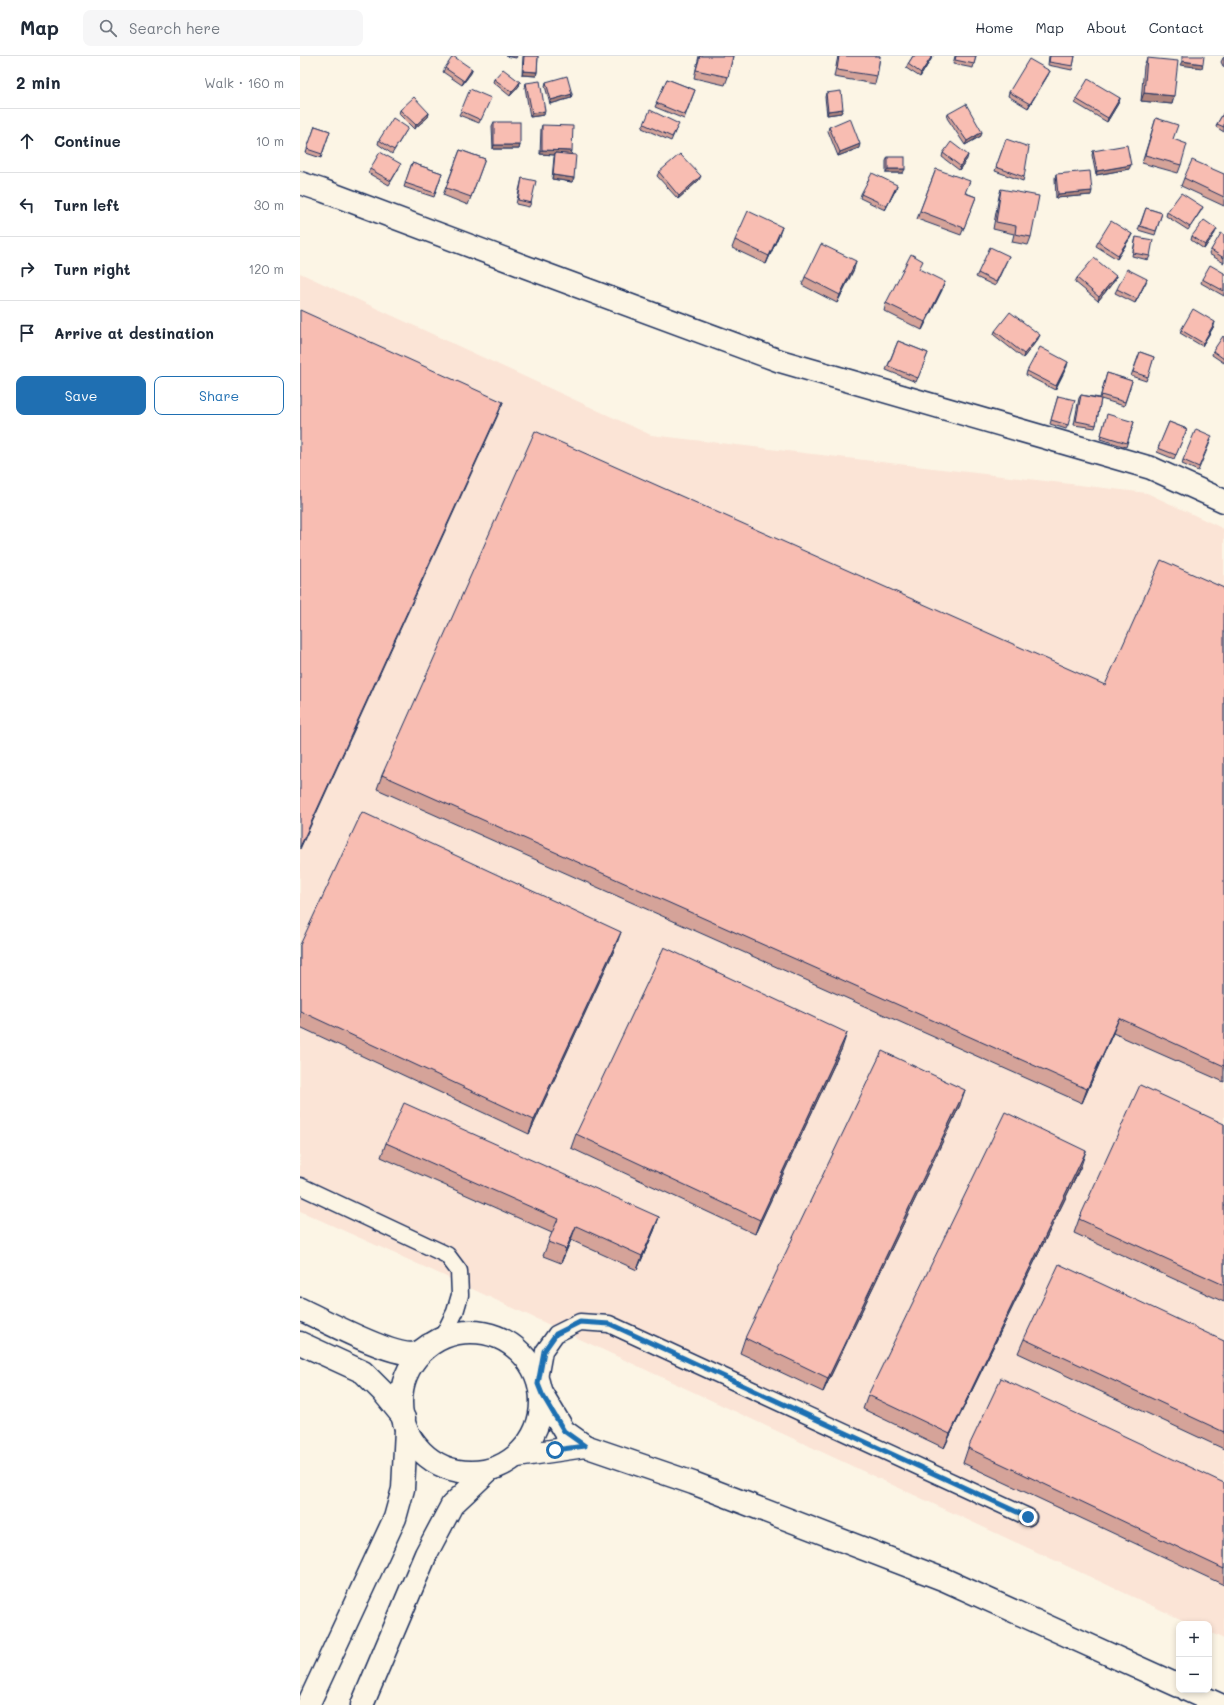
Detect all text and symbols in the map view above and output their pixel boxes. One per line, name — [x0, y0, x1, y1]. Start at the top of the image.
search box — [83, 10, 363, 46]
text: Map — [20, 15, 59, 40]
icon: search — [97, 17, 119, 39]
text: Search here — [129, 18, 220, 38]
text: Home — [975, 18, 1013, 37]
text: Map — [1035, 18, 1064, 37]
text: About — [1086, 18, 1127, 37]
text: Contact — [1149, 18, 1204, 37]
text: 2 min — [16, 71, 61, 93]
text: Walk · 160 m — [204, 74, 284, 91]
icon: ahead — [16, 130, 38, 152]
text: Continue — [54, 131, 121, 151]
text: 10 m — [256, 132, 284, 149]
icon: left — [16, 194, 38, 216]
text: Turn left — [54, 195, 119, 215]
text: 30 m — [254, 196, 284, 213]
icon: right — [16, 258, 38, 280]
text: Turn right — [54, 259, 131, 279]
text: 120 m — [248, 260, 284, 277]
icon: arrive — [16, 322, 38, 344]
text: Arrive at destination — [54, 323, 214, 343]
button: Save — [16, 376, 146, 415]
button: Share — [154, 376, 284, 415]
route start — [546, 1441, 564, 1459]
route end — [1019, 1508, 1037, 1526]
map controls — [1176, 1621, 1212, 1693]
button: + — [1176, 1621, 1212, 1657]
button: − — [1176, 1657, 1212, 1693]

